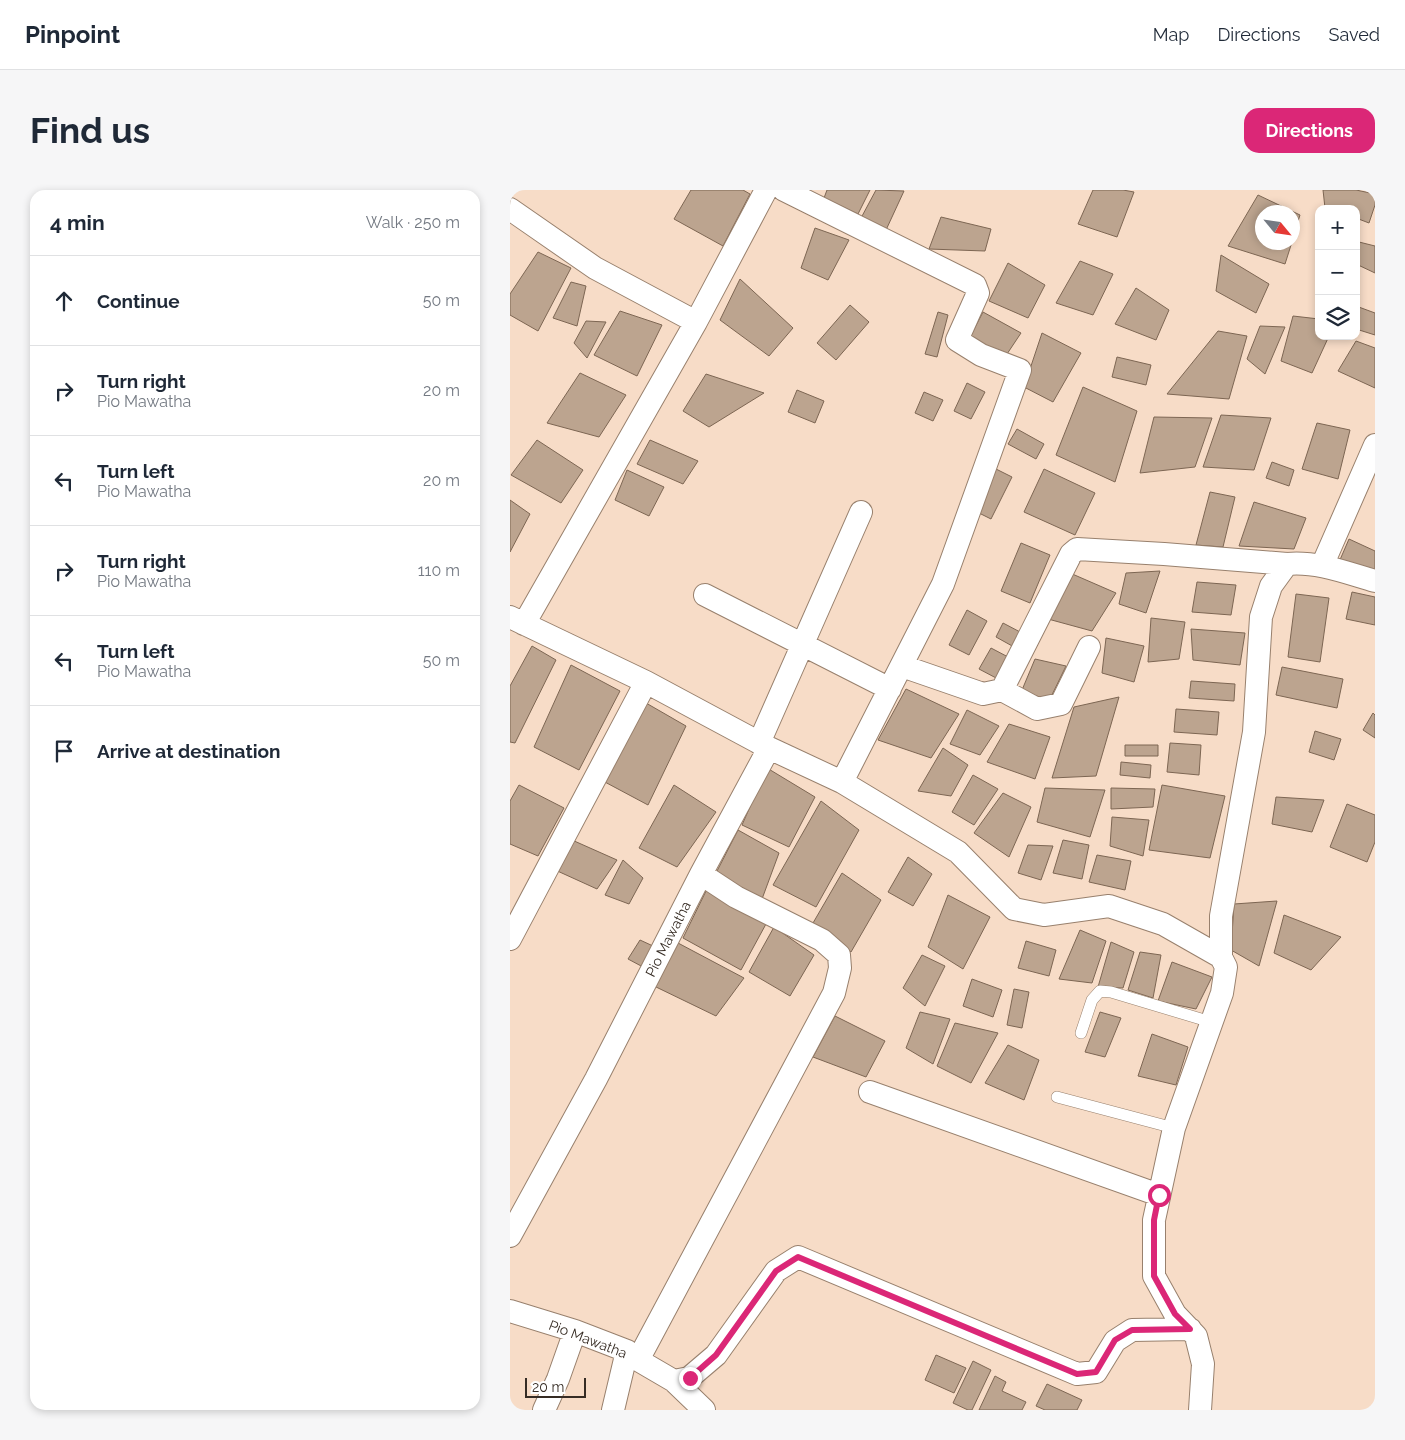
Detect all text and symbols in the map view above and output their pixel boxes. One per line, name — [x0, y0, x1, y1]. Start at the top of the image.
text: Pinpoint — [25, 20, 120, 49]
text: Map — [1153, 24, 1189, 45]
text: Directions — [1217, 24, 1301, 45]
text: Saved — [1329, 24, 1380, 45]
button: Directions — [1244, 108, 1375, 153]
text: Find us — [30, 110, 150, 151]
north arrow — [1255, 205, 1300, 250]
map controls — [1315, 205, 1360, 340]
button: + — [1315, 205, 1360, 250]
text: 4 min — [50, 210, 105, 235]
text: Walk · 250 m — [366, 213, 460, 232]
button: − — [1315, 250, 1360, 295]
icon: ahead — [50, 287, 78, 315]
text: Continue — [97, 290, 180, 312]
text: 50 m — [423, 291, 460, 310]
button: layers — [1315, 295, 1360, 340]
text: Turn right — [97, 370, 186, 392]
icon: right — [50, 377, 78, 405]
text: 20 m — [423, 381, 460, 400]
text: Pio Mawatha — [97, 392, 191, 411]
text: Turn left — [97, 460, 174, 482]
icon: left — [50, 467, 78, 495]
text: 20 m — [423, 471, 460, 490]
text: Pio Mawatha — [97, 482, 191, 501]
text: Turn right — [97, 550, 186, 572]
icon: right — [50, 557, 78, 585]
text: 110 m — [418, 561, 460, 580]
text: Pio Mawatha — [97, 572, 191, 591]
text: Turn left — [97, 640, 174, 662]
icon: left — [50, 647, 78, 675]
text: 50 m — [423, 651, 460, 670]
text: Pio Mawatha — [97, 662, 191, 681]
icon: arrive — [50, 737, 78, 765]
text: Arrive at destination — [97, 740, 281, 762]
street label: Pio Mawatha — [642, 899, 694, 979]
route start — [1148, 1184, 1171, 1207]
street label: Pio Mawatha — [547, 1317, 629, 1361]
route end — [679, 1367, 702, 1390]
scale bar — [525, 1375, 586, 1398]
text: 20 m — [532, 1379, 564, 1395]

